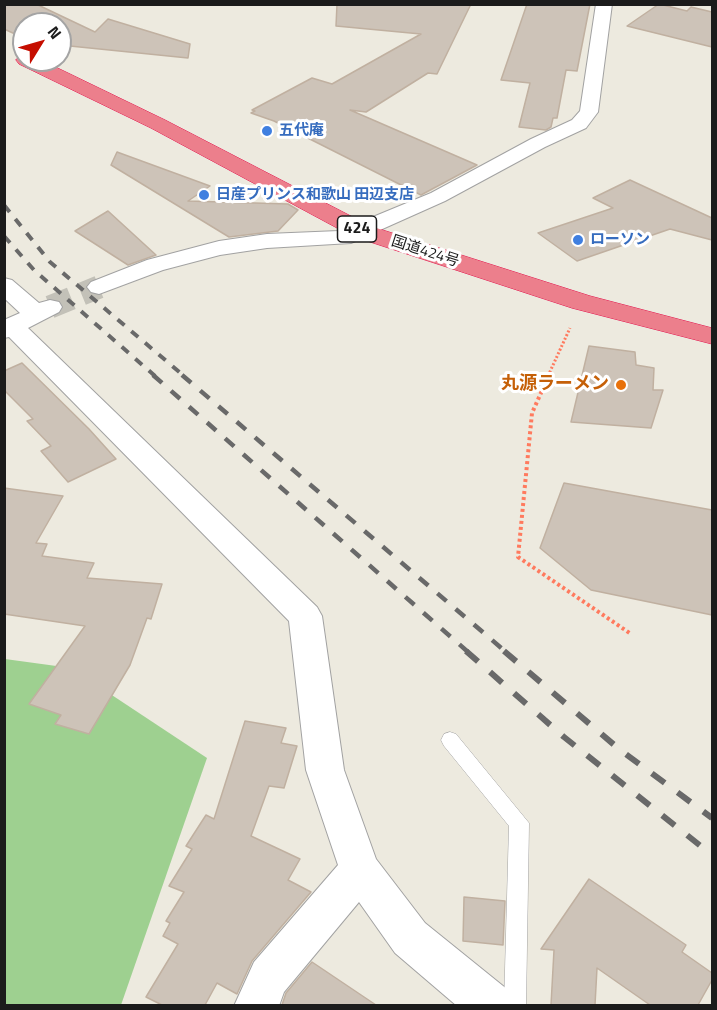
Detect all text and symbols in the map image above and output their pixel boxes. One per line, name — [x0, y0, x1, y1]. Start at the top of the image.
north arrow — [12, 12, 72, 72]
text: N — [42, 21, 68, 44]
place label: 五代庵 — [279, 122, 324, 140]
marker: 五代庵 — [260, 124, 274, 138]
place label: 日産プリンス和歌山 田辺支店 — [216, 186, 414, 204]
marker: 日産プリンス和歌山 田辺支店 — [197, 188, 211, 202]
road number: 424 — [338, 216, 376, 242]
place label: ローソン — [590, 231, 650, 249]
street label: 国道424号 — [389, 233, 461, 271]
marker: ローソン — [571, 233, 585, 247]
place label: 丸源ラーメン — [501, 374, 609, 396]
marker: 丸源ラーメン — [614, 378, 628, 392]

